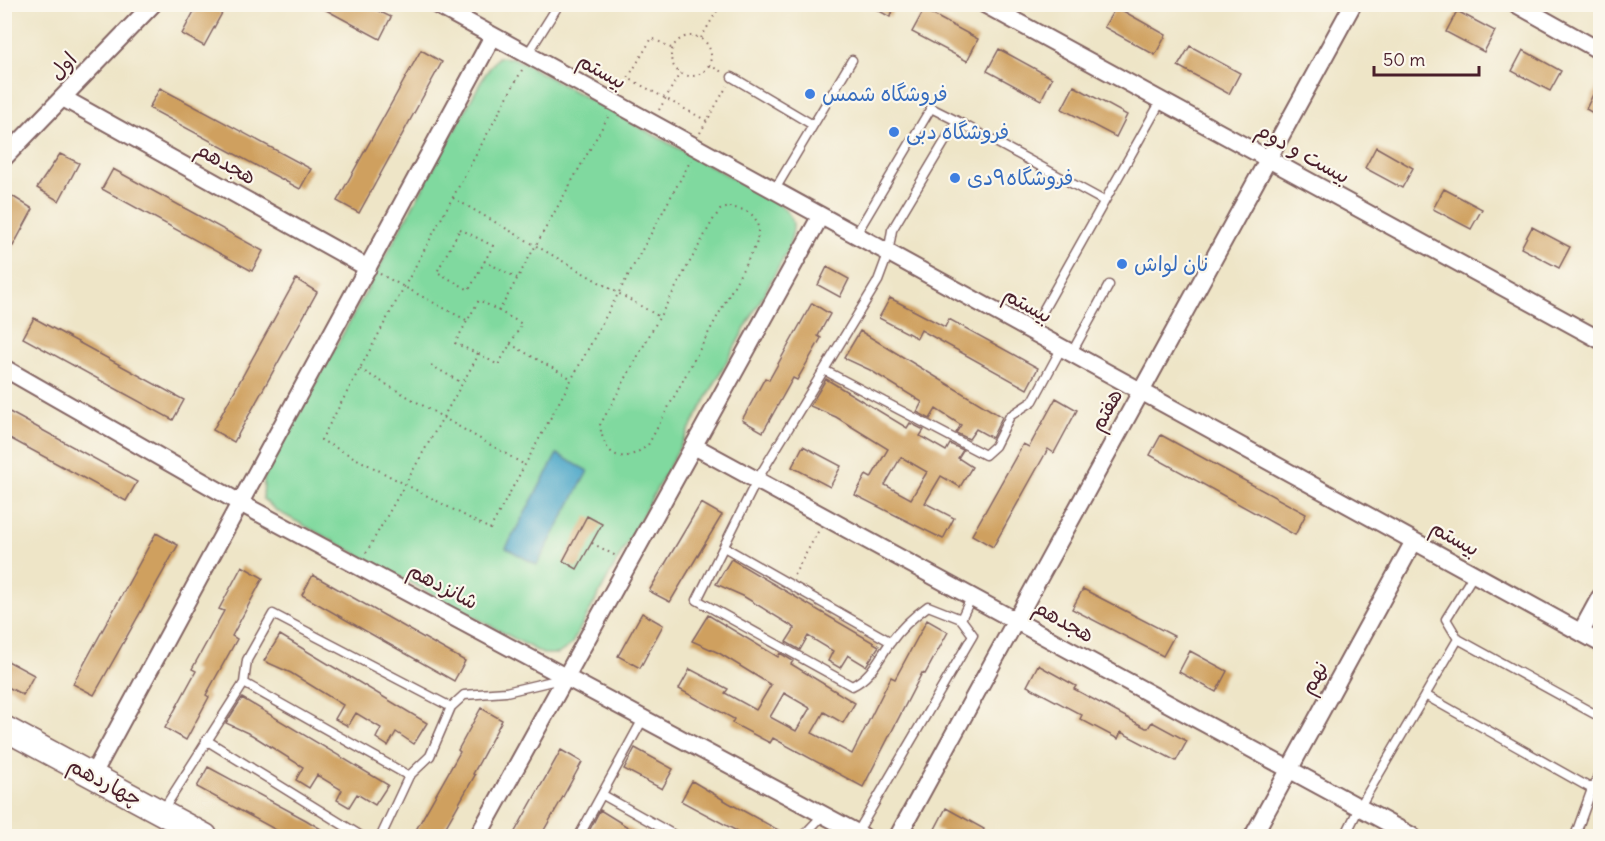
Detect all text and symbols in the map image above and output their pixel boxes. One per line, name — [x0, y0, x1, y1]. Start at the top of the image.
scale bar — [1374, 39, 1479, 77]
street label: اول — [43, 46, 82, 85]
street label: بیستم — [571, 46, 632, 98]
text: 50 m — [1383, 48, 1425, 71]
place label: فروشگاه شمس — [822, 80, 948, 107]
marker: فروشگاه شمس — [803, 87, 817, 101]
street label: بیست و دوم — [1250, 116, 1355, 192]
place label: فروشگاه دبی — [906, 118, 1009, 146]
marker: فروشگاه دبی — [887, 125, 901, 139]
street label: هجدهم — [190, 135, 261, 193]
place label: فروشگاه۹دی — [967, 164, 1074, 191]
marker: فروشگاه۹دی — [948, 171, 962, 185]
place label: نان لواش — [1134, 250, 1208, 278]
marker: نان لواش — [1115, 257, 1129, 271]
street label: بیستم — [997, 280, 1058, 332]
street label: هفتم — [1083, 384, 1131, 437]
street label: بیستم — [1424, 513, 1485, 565]
street label: شانزدهم — [402, 556, 483, 618]
street label: هجدهم — [1028, 593, 1099, 651]
street label: نهم — [1293, 656, 1336, 701]
street label: چهاردهم — [62, 751, 147, 815]

